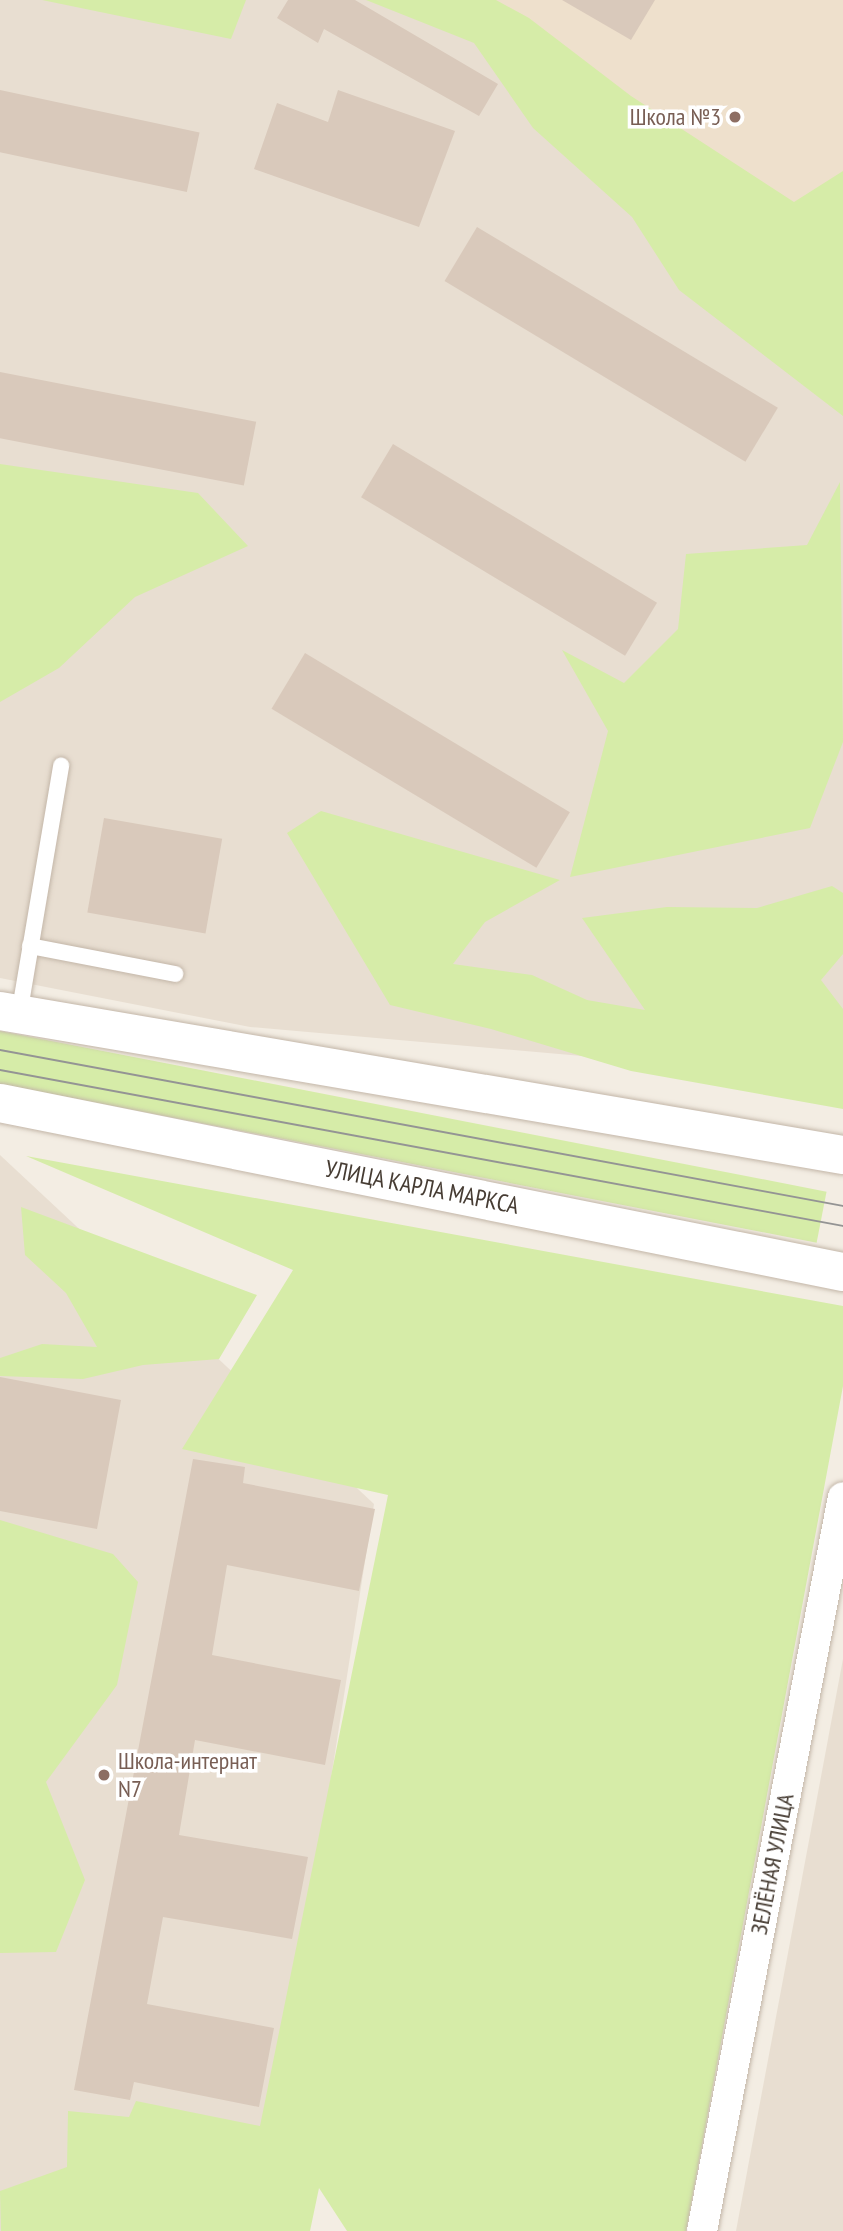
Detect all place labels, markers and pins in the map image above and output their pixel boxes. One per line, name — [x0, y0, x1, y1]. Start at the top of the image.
place label: Школа №3 — [630, 103, 721, 131]
marker: Школа №3 — [727, 109, 743, 125]
place label: Школа-интернат N7 — [118, 1747, 257, 1803]
marker: Школа-интернат N7 — [96, 1767, 112, 1783]

